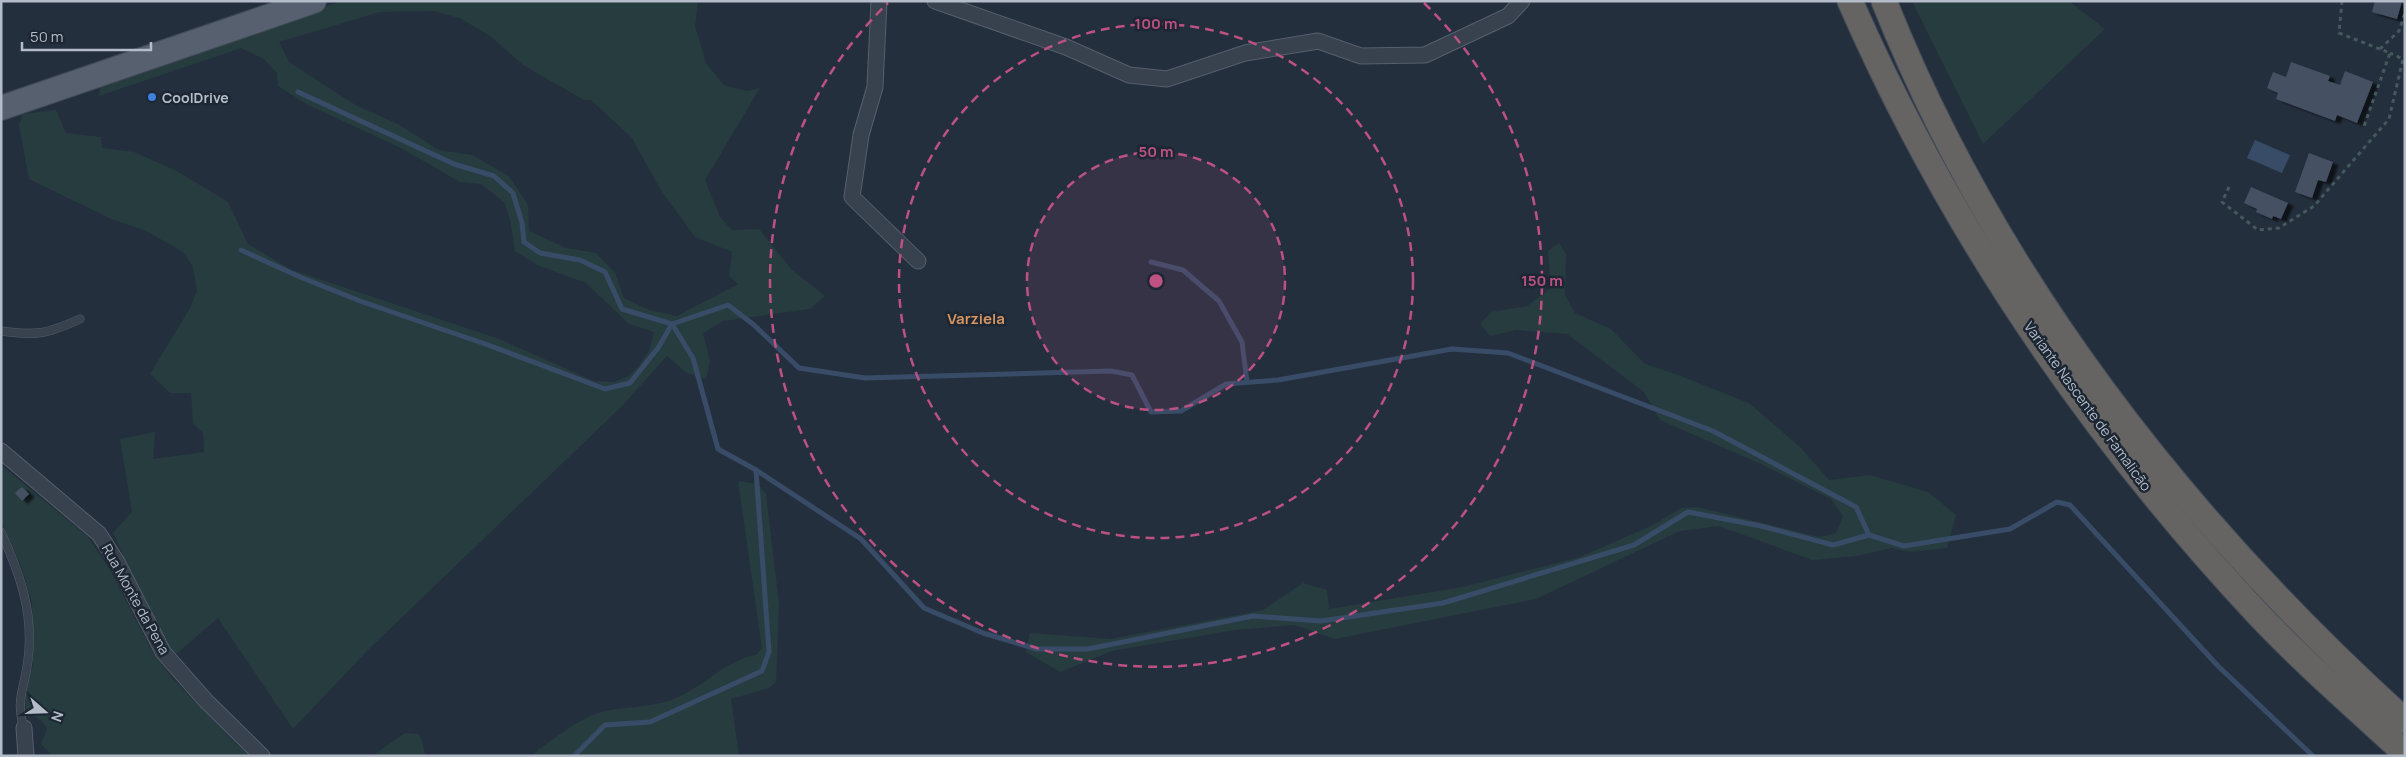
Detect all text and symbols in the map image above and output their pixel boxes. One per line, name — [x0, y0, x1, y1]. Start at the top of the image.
text: 100 m — [1135, 13, 1177, 34]
scale bar — [22, 20, 151, 52]
text: 50 m — [30, 26, 64, 47]
place label: CoolDrive — [162, 88, 229, 107]
marker: CoolDrive — [146, 91, 158, 103]
text: 50 m — [1138, 141, 1174, 162]
text: 150 m — [1521, 270, 1563, 291]
centre of rings — [1147, 272, 1165, 290]
district label: Varziela — [947, 308, 1005, 329]
street label: Variante Nascente de Famalicão — [2020, 318, 2156, 494]
street label: Rua Monte da Pena — [98, 540, 174, 658]
north arrow — [20, 687, 70, 737]
text: N — [47, 709, 68, 725]

